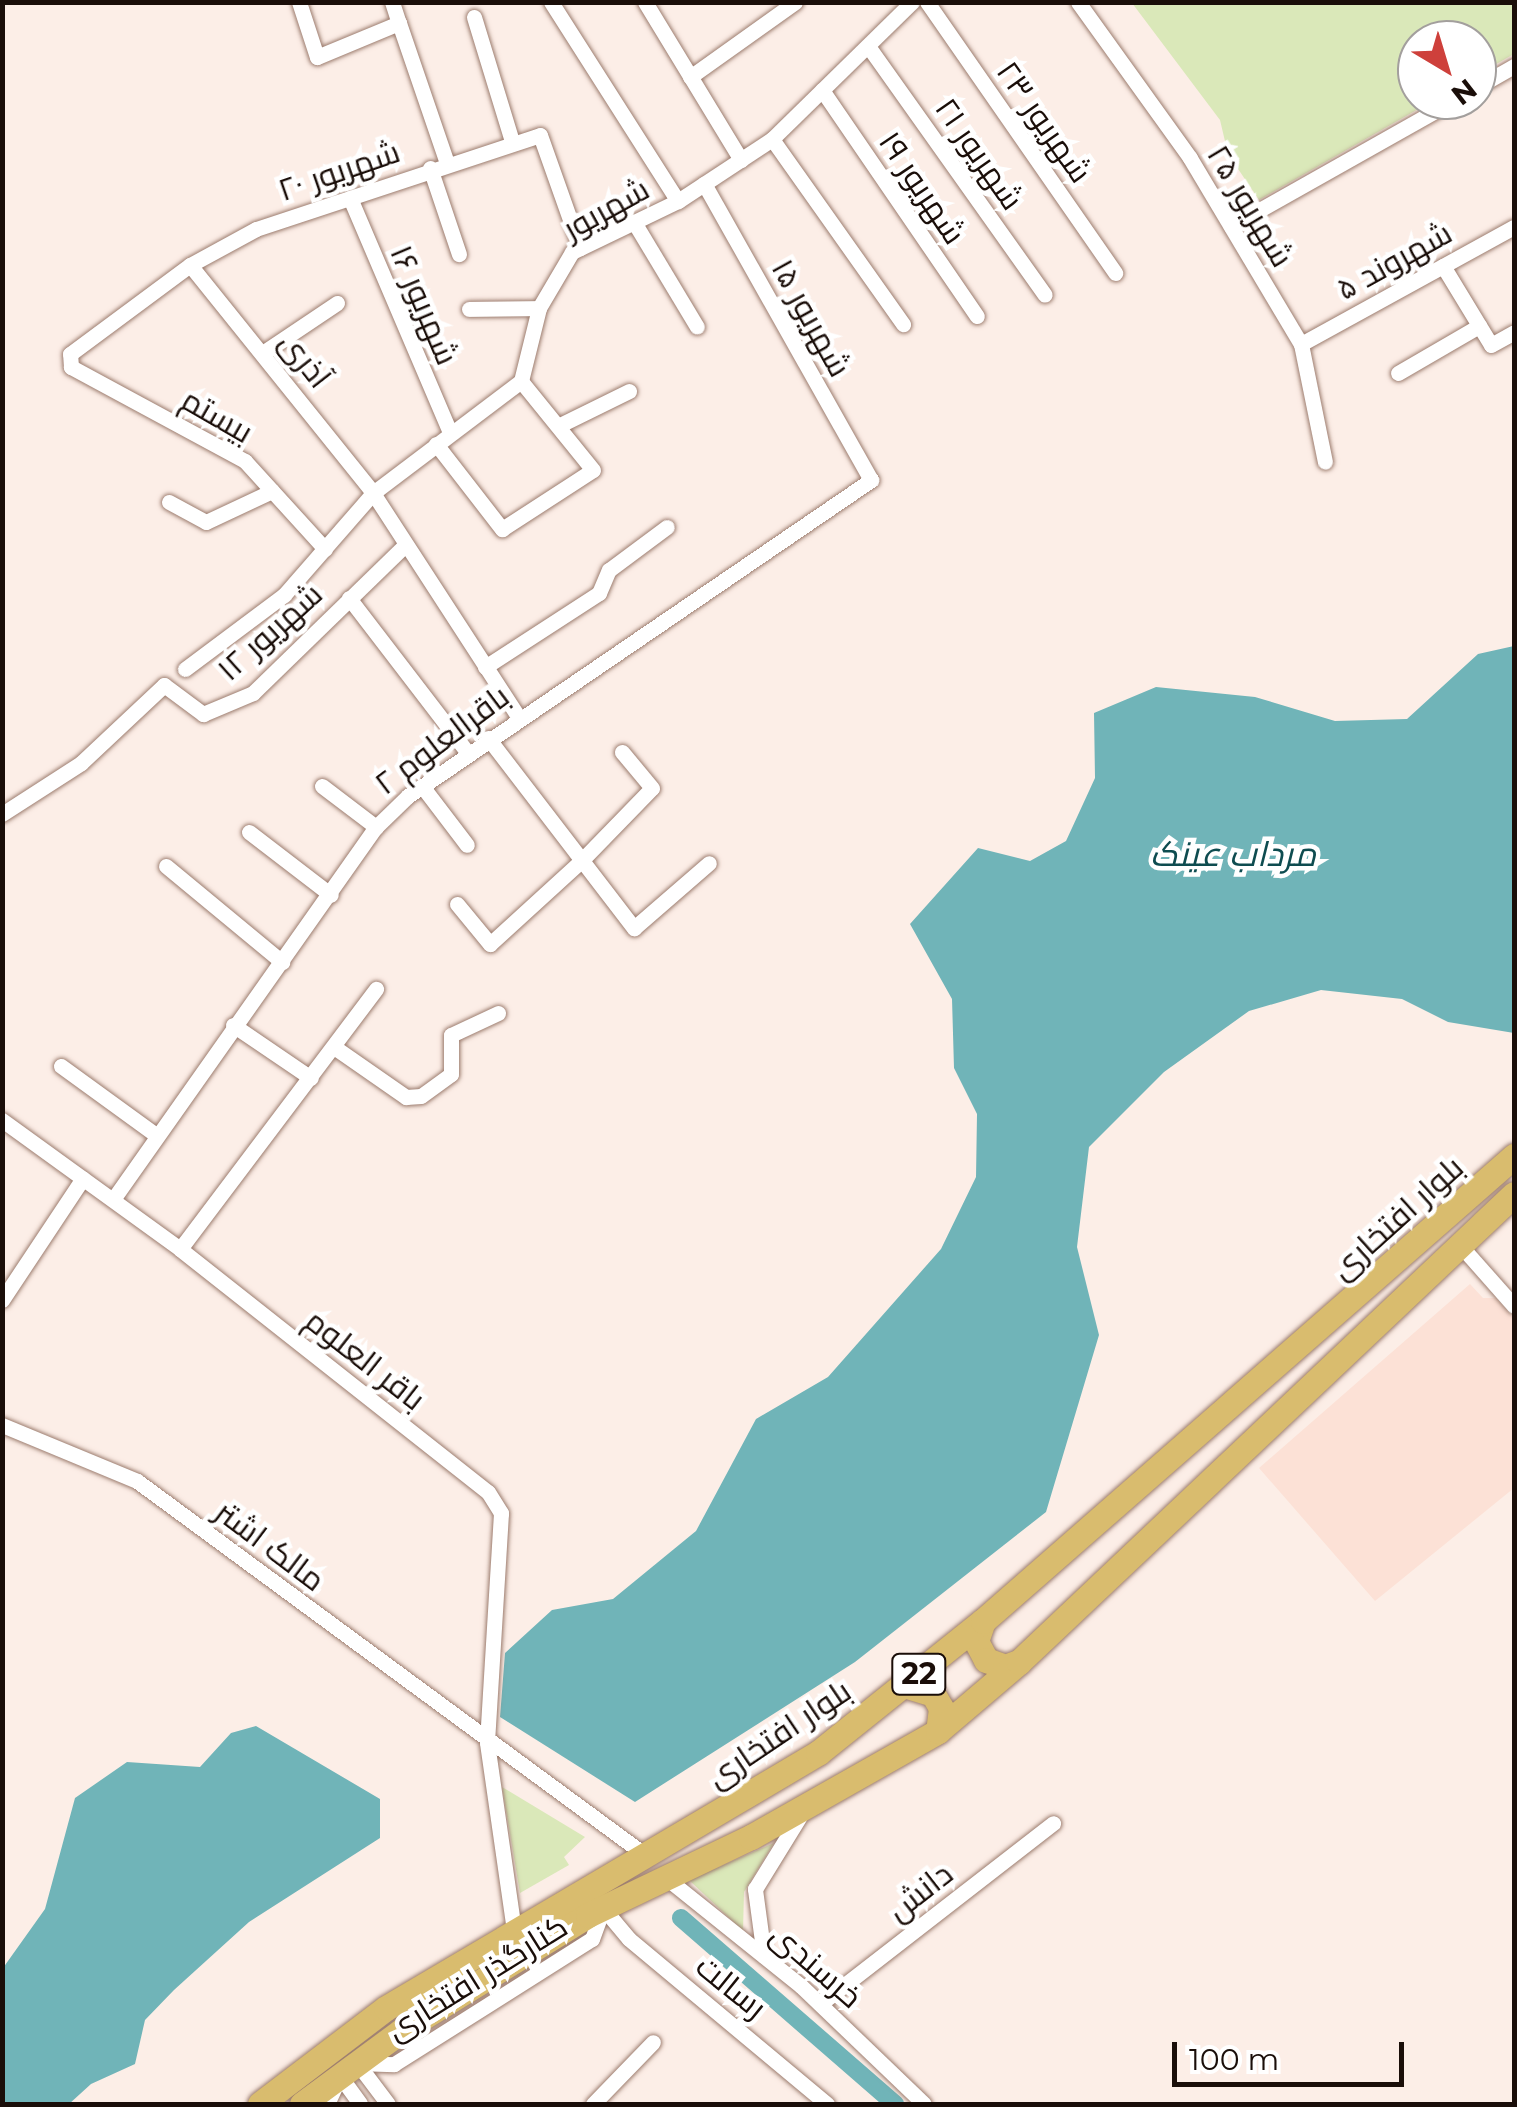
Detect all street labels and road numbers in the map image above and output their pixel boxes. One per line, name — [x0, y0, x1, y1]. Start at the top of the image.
street label: شهریور ۲۳ — [988, 54, 1100, 190]
street label: شهریور ۲۱ — [927, 91, 1031, 217]
street label: شهریور ۱۹ — [870, 124, 974, 252]
street label: شهریور ۲۰ — [273, 132, 405, 210]
street label: شهریور ۲۵ — [1199, 138, 1301, 274]
street label: شهریور — [556, 170, 656, 248]
street label: شهروند ۵ — [1330, 214, 1458, 308]
street label: شهریور ۱۶ — [382, 239, 466, 371]
street label: شهریور ۱۵ — [763, 253, 859, 383]
street label: آذری — [271, 324, 339, 396]
street label: بیستم — [175, 380, 259, 452]
street label: شهریور ۱۲ — [210, 575, 330, 689]
street label: باقرالعلوم ۲ — [367, 677, 517, 803]
street label: بلوار افتخاری — [1323, 1148, 1471, 1288]
street label: باقر العلوم — [297, 1301, 433, 1419]
street label: مالک اشتر — [208, 1492, 332, 1600]
road number: 22 — [889, 1649, 949, 1699]
street label: بلوار افتخاری — [700, 1672, 858, 1796]
street label: دانش — [880, 1855, 960, 1929]
street label: کنارگذر افتخاری — [379, 1907, 575, 2049]
street label: خرسندی — [762, 1916, 870, 2016]
street label: رسالت — [688, 1947, 774, 2027]

